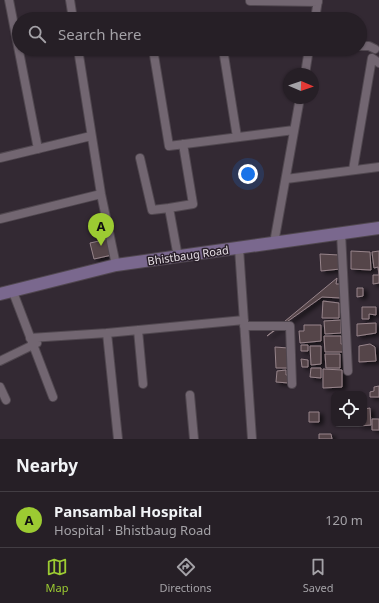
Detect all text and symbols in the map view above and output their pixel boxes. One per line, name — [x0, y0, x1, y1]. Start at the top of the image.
search box — [12, 12, 367, 56]
icon: search — [26, 23, 48, 45]
text: Search here — [58, 24, 141, 44]
north arrow — [283, 68, 319, 104]
your location — [238, 164, 258, 184]
pin: A — [88, 213, 114, 246]
street label: Bhistbaug Road — [146, 242, 230, 268]
map controls — [331, 391, 367, 427]
button: locate — [331, 391, 367, 427]
text: Nearby — [16, 454, 78, 477]
text: Pansambal Hospital — [54, 501, 202, 521]
text: A — [25, 511, 34, 529]
text: 120 m — [325, 511, 363, 529]
text: Hospital · Bhistbaug Road — [54, 521, 211, 539]
tab: Map — [46, 556, 68, 595]
tab: Directions — [159, 556, 212, 595]
tab: Saved — [303, 556, 333, 595]

